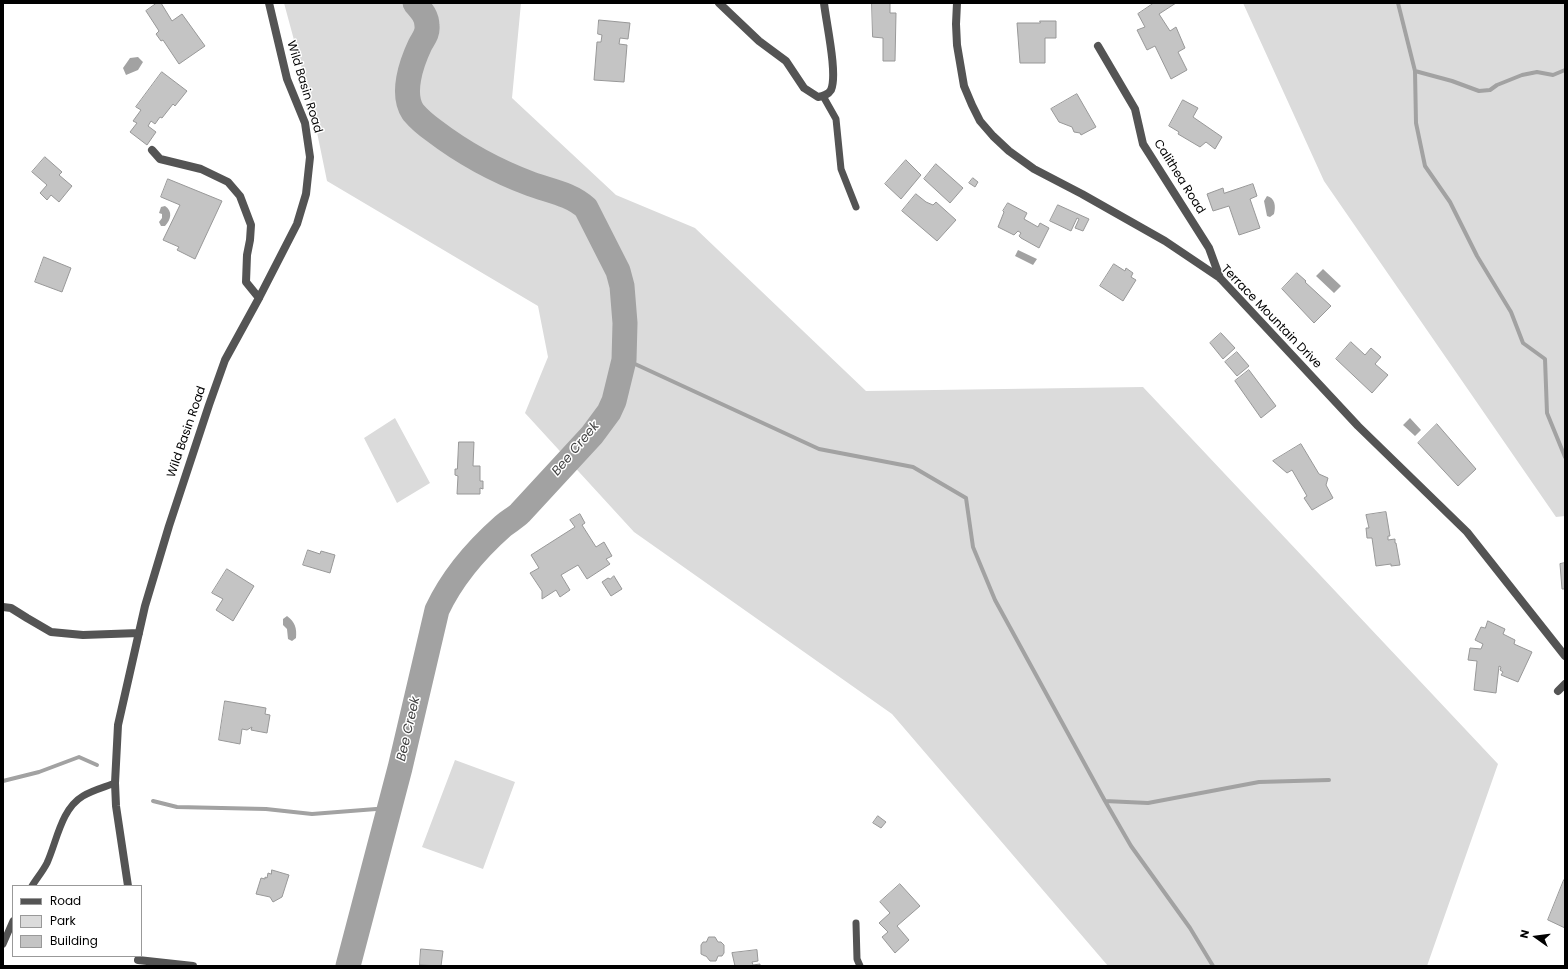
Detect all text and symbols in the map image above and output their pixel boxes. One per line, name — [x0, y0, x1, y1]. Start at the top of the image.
street label: Wild Basin Road — [283, 39, 325, 135]
street label: Calithea Road — [1150, 137, 1208, 217]
street label: Terrace Mountain Drive — [1218, 262, 1324, 372]
street label: Wild Basin Road — [165, 384, 209, 480]
water label: Bee Creek — [549, 419, 603, 479]
water label: Bee Creek — [394, 695, 424, 763]
legend — [12, 885, 142, 957]
text: Road — [50, 892, 81, 909]
text: Park — [50, 912, 76, 929]
north arrow — [1516, 917, 1556, 957]
text: N — [1516, 928, 1533, 940]
text: Building — [50, 932, 98, 949]

